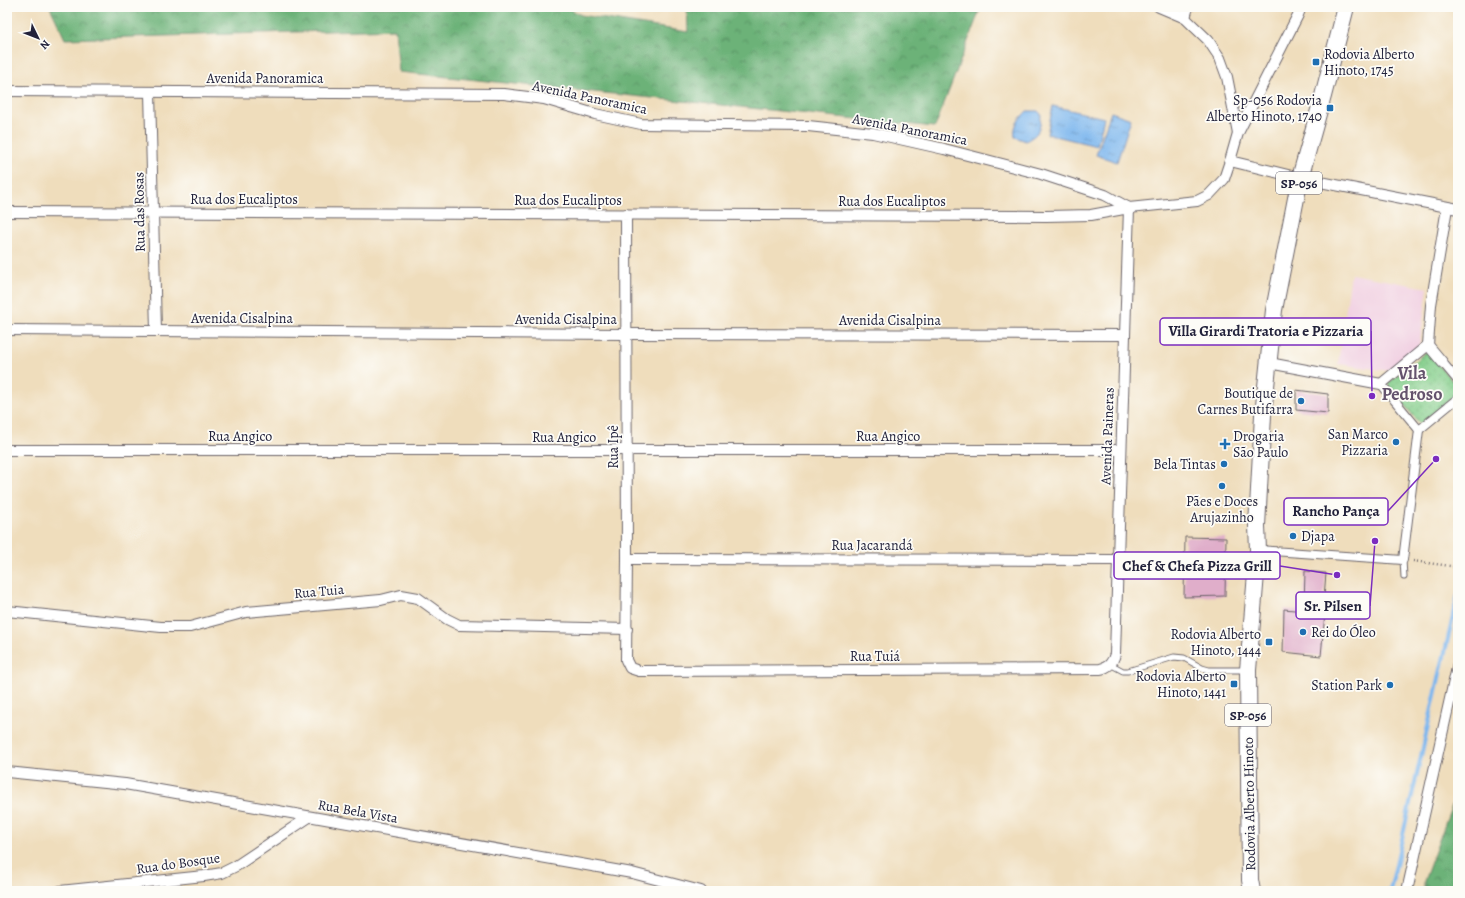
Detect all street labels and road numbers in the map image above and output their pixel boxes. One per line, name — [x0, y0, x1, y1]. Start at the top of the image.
street label: Avenida Panoramica — [206, 69, 324, 88]
street label: Avenida Panoramica — [530, 76, 649, 119]
street label: Avenida Panoramica — [850, 109, 970, 150]
street label: Rua das Rosas — [129, 172, 150, 252]
road number: SP-056 — [1276, 172, 1322, 194]
street label: Rua dos Eucaliptos — [190, 190, 298, 209]
street label: Rua dos Eucaliptos — [514, 191, 622, 210]
street label: Rua dos Eucaliptos — [838, 192, 946, 211]
street label: Avenida Cisalpina — [190, 309, 294, 328]
street label: Avenida Cisalpina — [514, 310, 618, 329]
street label: Avenida Cisalpina — [838, 311, 942, 330]
street label: Avenida Paineras — [1096, 387, 1119, 486]
street label: Rua Ipê — [604, 425, 623, 469]
street label: Rua Angico — [208, 427, 272, 446]
street label: Rua Angico — [856, 427, 920, 446]
street label: Rua Angico — [532, 428, 596, 447]
street label: Rua Jacarandá — [831, 536, 913, 555]
street label: Rua Tuia — [293, 580, 345, 603]
street label: Rua Tuiá — [850, 647, 901, 666]
road number: SP-056 — [1225, 704, 1271, 726]
street label: Rodovia Alberto Hinoto — [1239, 737, 1260, 871]
street label: Rua Bela Vista — [316, 795, 400, 828]
street label: Rua do Bosque — [135, 848, 221, 879]

